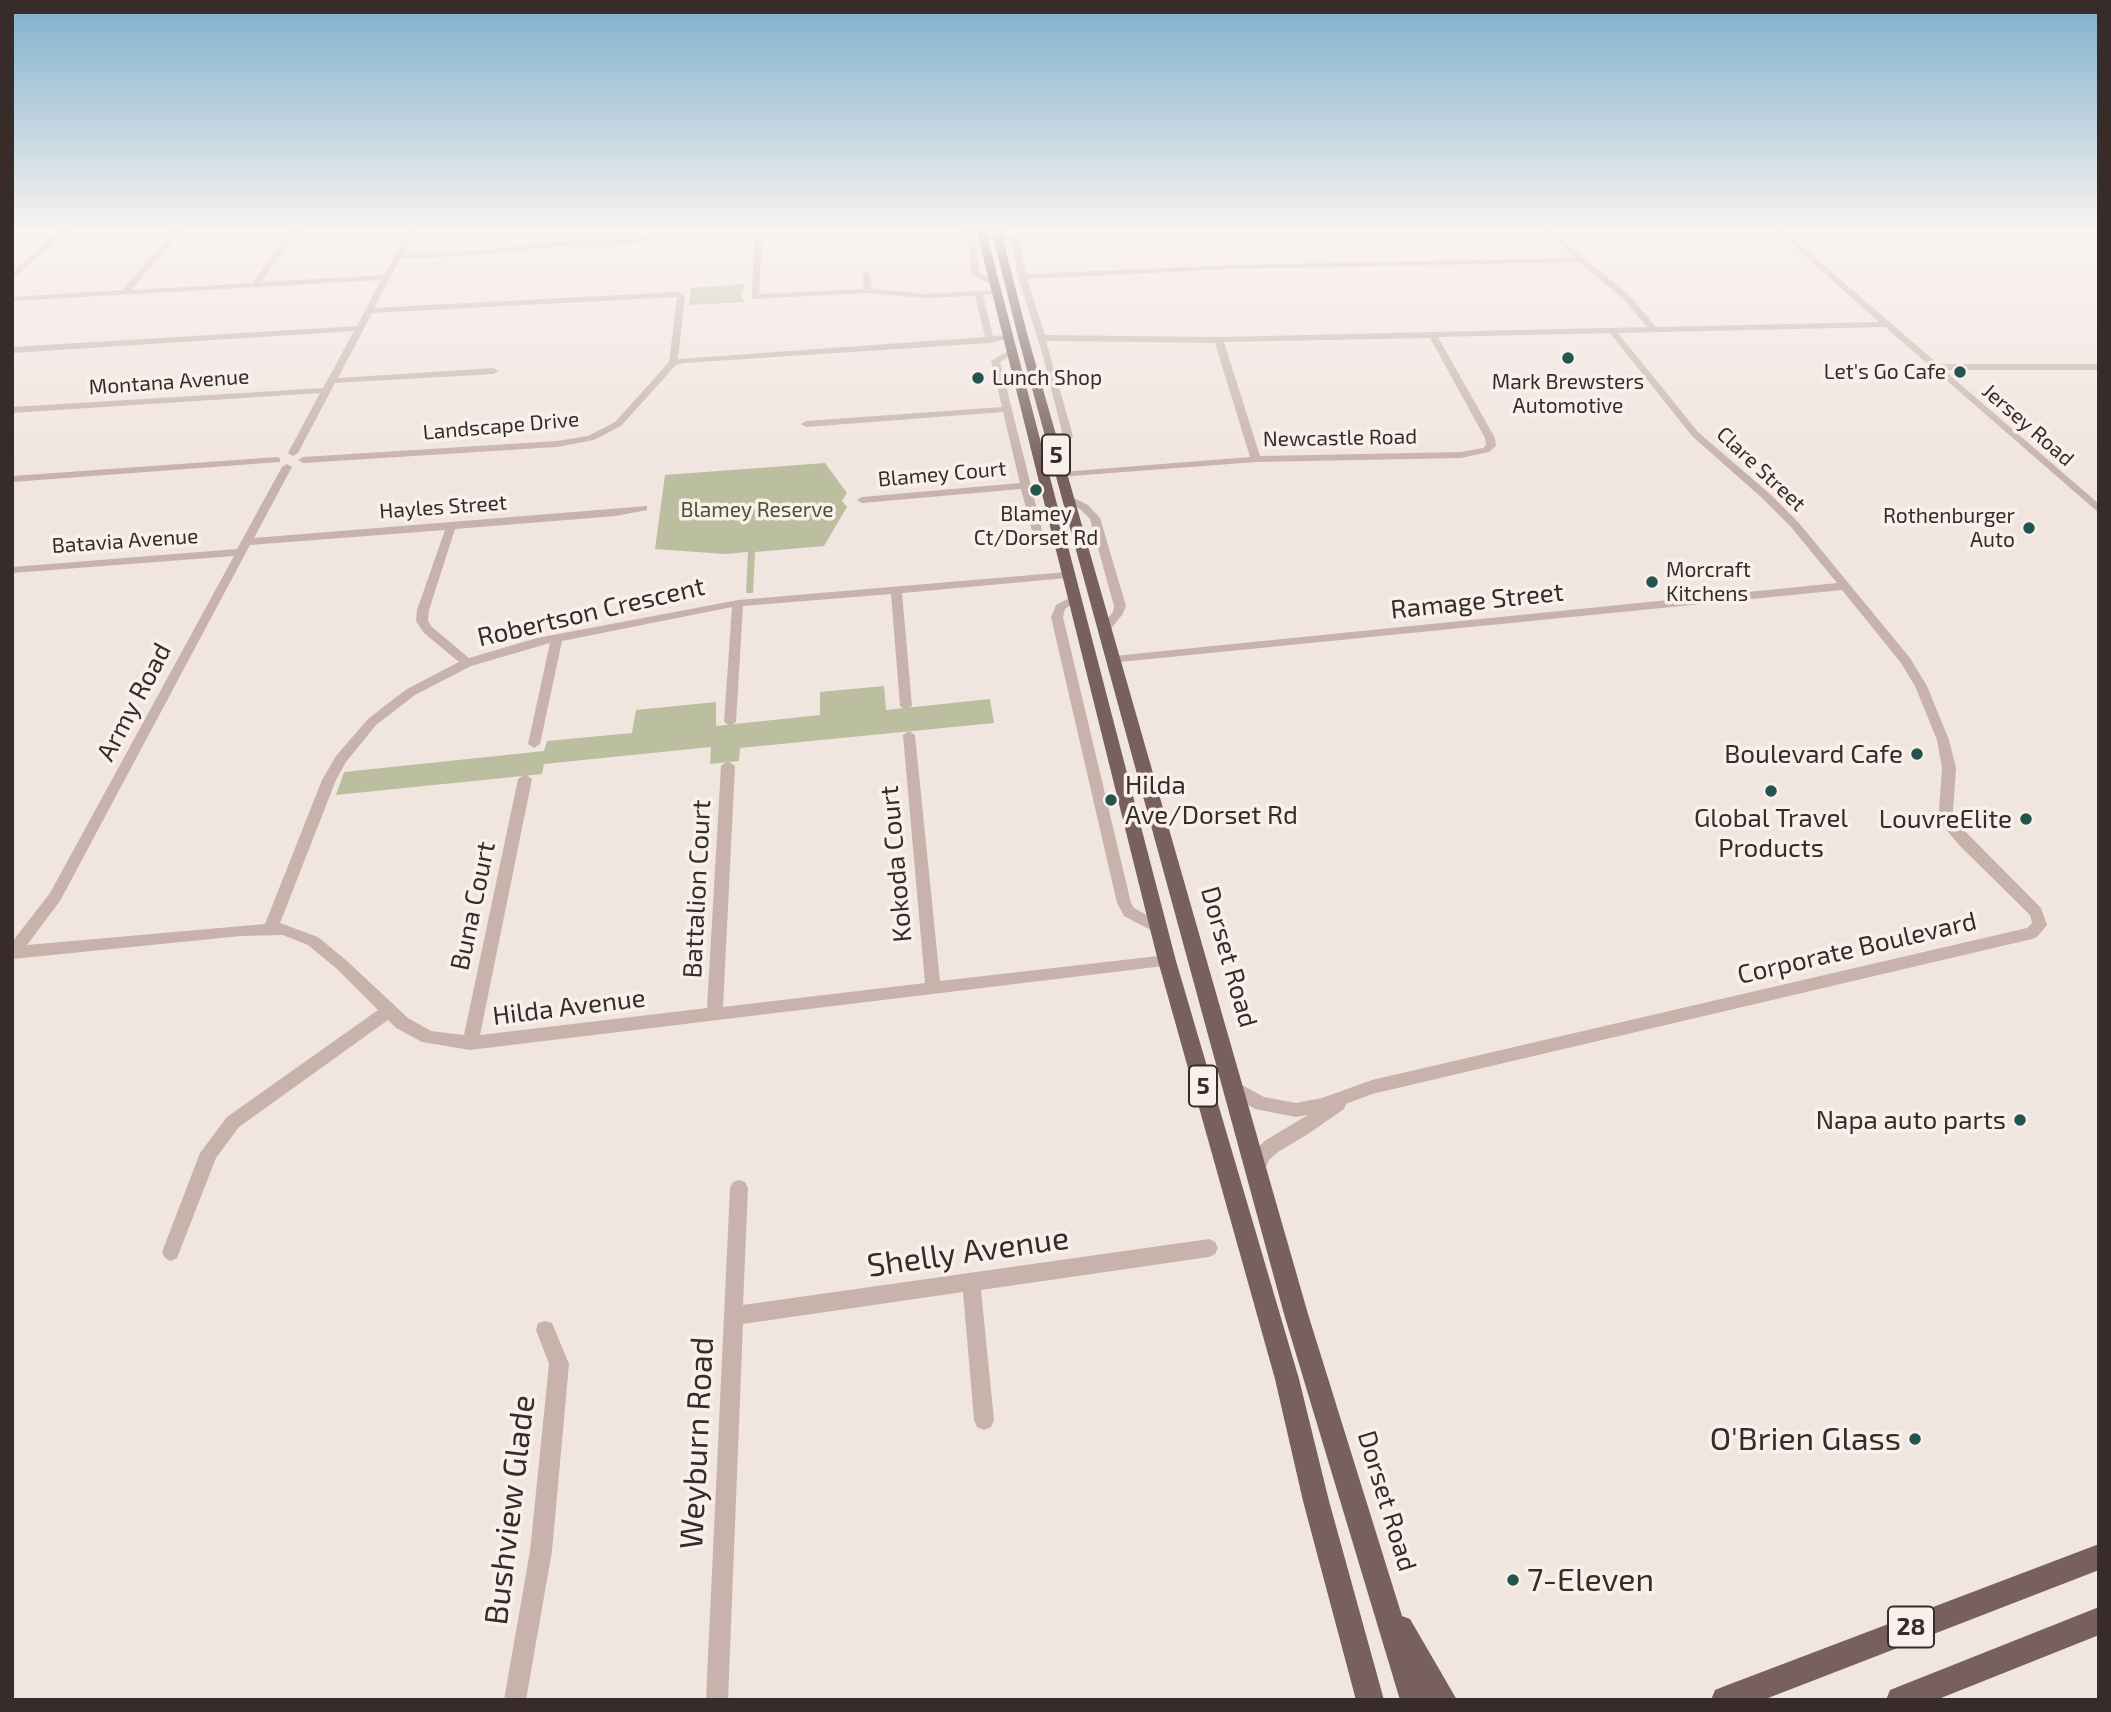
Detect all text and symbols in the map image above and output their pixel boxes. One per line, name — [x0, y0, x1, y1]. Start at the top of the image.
marker: Mark Brewsters Automotive — [1560, 350, 1576, 366]
place label: Let's Go Cafe — [1824, 359, 1946, 385]
street label: Montana Avenue — [88, 364, 250, 400]
marker: Let's Go Cafe — [1952, 364, 1968, 380]
place label: Lunch Shop — [992, 365, 1102, 391]
place label: Mark Brewsters Automotive — [1492, 369, 1644, 419]
marker: Lunch Shop — [970, 370, 986, 386]
street label: Jersey Road — [1977, 378, 2079, 472]
street label: Landscape Drive — [422, 407, 580, 445]
street label: Clare Street — [1711, 422, 1811, 516]
street label: Newcastle Road — [1263, 424, 1417, 452]
road number: 5 — [1042, 434, 1070, 476]
street label: Blamey Court — [877, 456, 1007, 492]
marker: Blamey Ct/Dorset Rd — [1028, 482, 1044, 498]
street label: Hayles Street — [378, 490, 508, 524]
park label: Blamey Reserve — [681, 497, 833, 523]
place label: Blamey Ct/Dorset Rd — [974, 501, 1098, 551]
place label: Rothenburger Auto — [1883, 503, 2015, 553]
marker: Rothenburger Auto — [2021, 520, 2037, 536]
street label: Batavia Avenue — [51, 523, 199, 559]
place label: Morcraft Kitchens — [1666, 557, 1751, 607]
street label: Robertson Crescent — [474, 571, 708, 653]
marker: Morcraft Kitchens — [1644, 574, 1660, 590]
street label: Ramage Street — [1389, 576, 1565, 626]
street label: Army Road — [90, 638, 178, 766]
place label: Boulevard Cafe — [1724, 738, 1903, 770]
marker: Boulevard Cafe — [1909, 746, 1925, 762]
place label: Hilda Ave/Dorset Rd — [1125, 769, 1298, 830]
marker: Global Travel Products — [1763, 783, 1779, 799]
street label: Kokoda Court — [874, 784, 918, 944]
marker: Hilda Ave/Dorset Rd — [1103, 792, 1119, 808]
street label: Battalion Court — [677, 799, 717, 979]
place label: Global Travel Products — [1694, 802, 1848, 864]
place label: LouvreElite — [1879, 803, 2012, 835]
marker: LouvreElite — [2018, 811, 2034, 827]
street label: Buna Court — [444, 839, 502, 973]
street label: Dorset Road — [1194, 883, 1264, 1031]
street label: Corporate Boulevard — [1734, 905, 1980, 991]
street label: Hilda Avenue — [491, 982, 647, 1032]
road number: 5 — [1189, 1066, 1217, 1106]
place label: Napa auto parts — [1816, 1104, 2006, 1136]
marker: Napa auto parts — [2012, 1112, 2028, 1128]
street label: Shelly Avenue — [865, 1219, 1071, 1285]
street label: Weyburn Road — [672, 1336, 722, 1550]
street label: Bushview Glade — [477, 1393, 543, 1627]
place label: O'Brien Glass — [1710, 1420, 1901, 1458]
street label: Dorset Road — [1351, 1427, 1423, 1575]
marker: O'Brien Glass — [1907, 1431, 1923, 1447]
place label: 7-Eleven — [1527, 1561, 1654, 1599]
marker: 7-Eleven — [1505, 1572, 1521, 1588]
road number: 28 — [1888, 1606, 1934, 1647]

